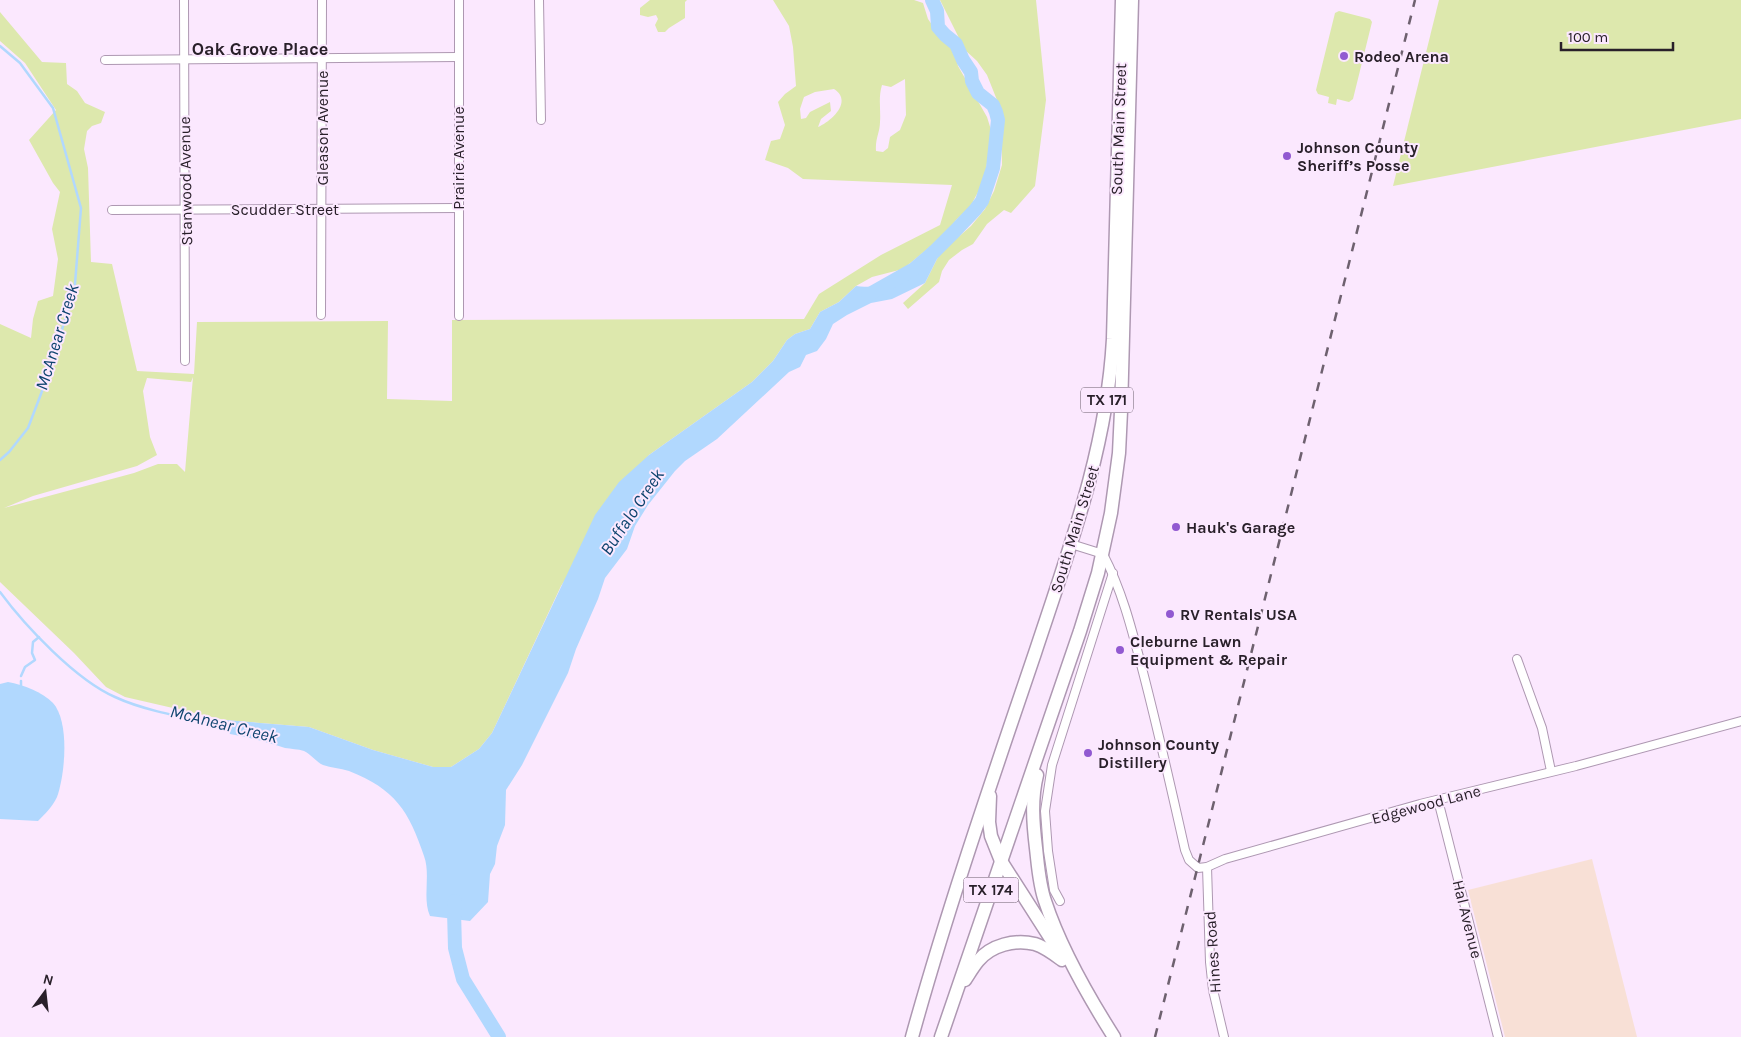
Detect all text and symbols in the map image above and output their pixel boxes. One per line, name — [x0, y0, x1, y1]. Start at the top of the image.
scale bar — [1561, 20, 1674, 52]
text: 100 m — [1568, 28, 1608, 46]
district label: Oak Grove Place — [192, 38, 328, 60]
place label: Rodeo Arena — [1354, 47, 1449, 66]
marker: Rodeo Arena — [1338, 50, 1350, 62]
street label: South Main Street — [1107, 63, 1130, 195]
street label: Gleason Avenue — [313, 70, 332, 186]
street label: Prairie Avenue — [449, 106, 468, 210]
street label: Stanwood Avenue — [175, 116, 196, 246]
place label: Johnson County Sheriff’s Posse — [1297, 138, 1418, 175]
marker: Johnson County Sheriff’s Posse — [1281, 150, 1293, 162]
street label: Scudder Street — [231, 200, 339, 219]
water label: McAnear Creek — [30, 280, 84, 393]
road number: TX 171 — [1081, 388, 1133, 412]
street label: South Main Street — [1046, 463, 1103, 595]
water label: Buffalo Creek — [595, 464, 669, 559]
place label: Hauk's Garage — [1186, 518, 1295, 537]
marker: Hauk's Garage — [1170, 521, 1182, 533]
place label: RV Rentals USA — [1180, 605, 1297, 624]
marker: RV Rentals USA — [1164, 608, 1176, 620]
place label: Cleburne Lawn Equipment & Repair — [1130, 632, 1288, 669]
marker: Cleburne Lawn Equipment & Repair — [1114, 644, 1126, 656]
water label: McAnear Creek — [168, 700, 281, 748]
place label: Johnson County Distillery — [1098, 735, 1219, 772]
marker: Johnson County Distillery — [1082, 747, 1094, 759]
street label: Edgewood Lane — [1369, 781, 1483, 828]
road number: TX 174 — [964, 878, 1018, 902]
street label: Hal Avenue — [1449, 878, 1486, 960]
street label: Hines Road — [1200, 910, 1225, 994]
north arrow — [20, 967, 70, 1017]
text: N — [41, 970, 55, 989]

